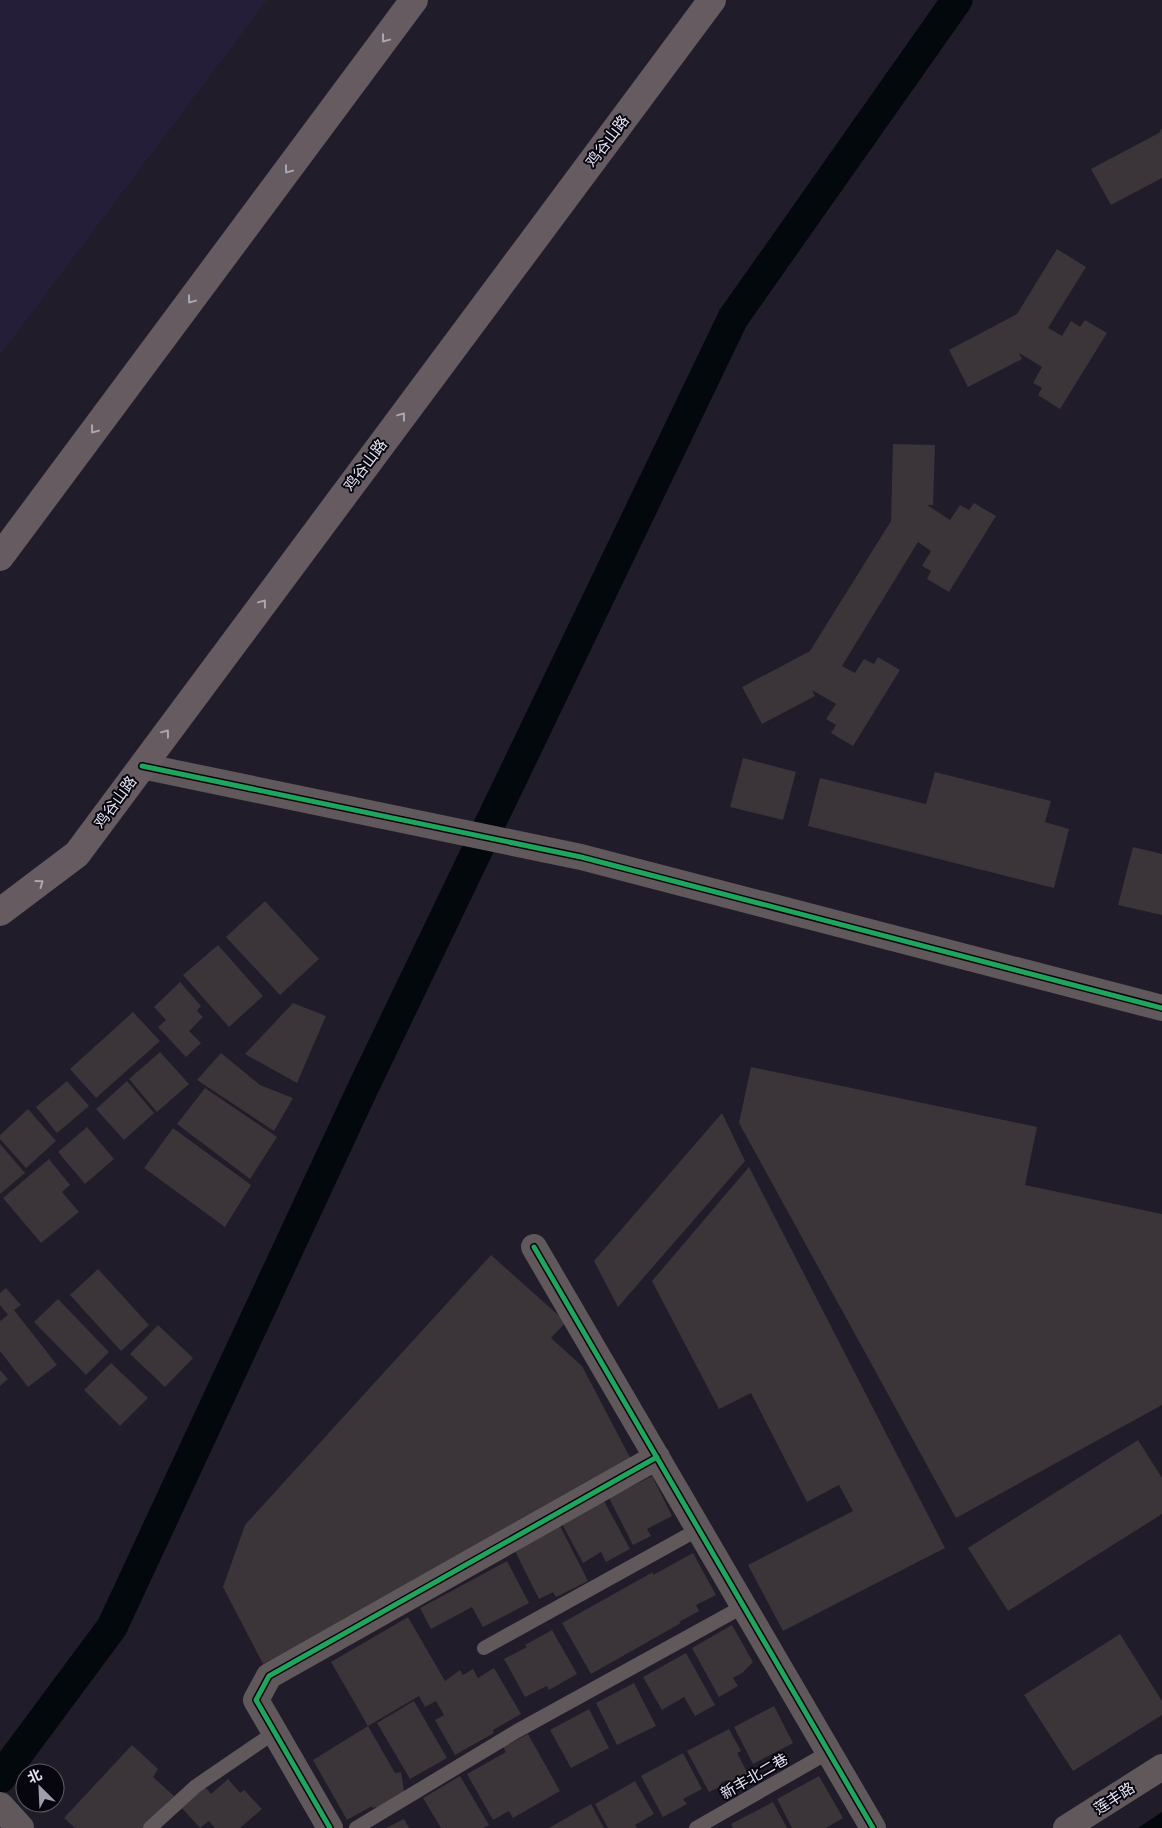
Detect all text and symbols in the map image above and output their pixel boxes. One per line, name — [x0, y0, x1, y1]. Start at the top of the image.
one-way arrow — [383, 33, 391, 42]
street label: 鸡谷山路 — [580, 110, 634, 172]
one-way arrow — [285, 164, 295, 173]
one-way arrow — [189, 294, 197, 303]
one-way arrow — [396, 412, 405, 422]
one-way arrow — [92, 424, 100, 433]
street label: 鸡谷山路 — [338, 434, 392, 496]
one-way arrow — [257, 599, 266, 609]
one-way arrow — [160, 729, 169, 739]
street label: 鸡谷山路 — [88, 771, 142, 833]
one-way arrow — [34, 881, 43, 889]
street label: 新丰北二巷 — [716, 1747, 792, 1805]
north arrow — [15, 1763, 65, 1813]
text: 北 — [24, 1763, 45, 1788]
street label: 莲丰路 — [1089, 1776, 1139, 1820]

